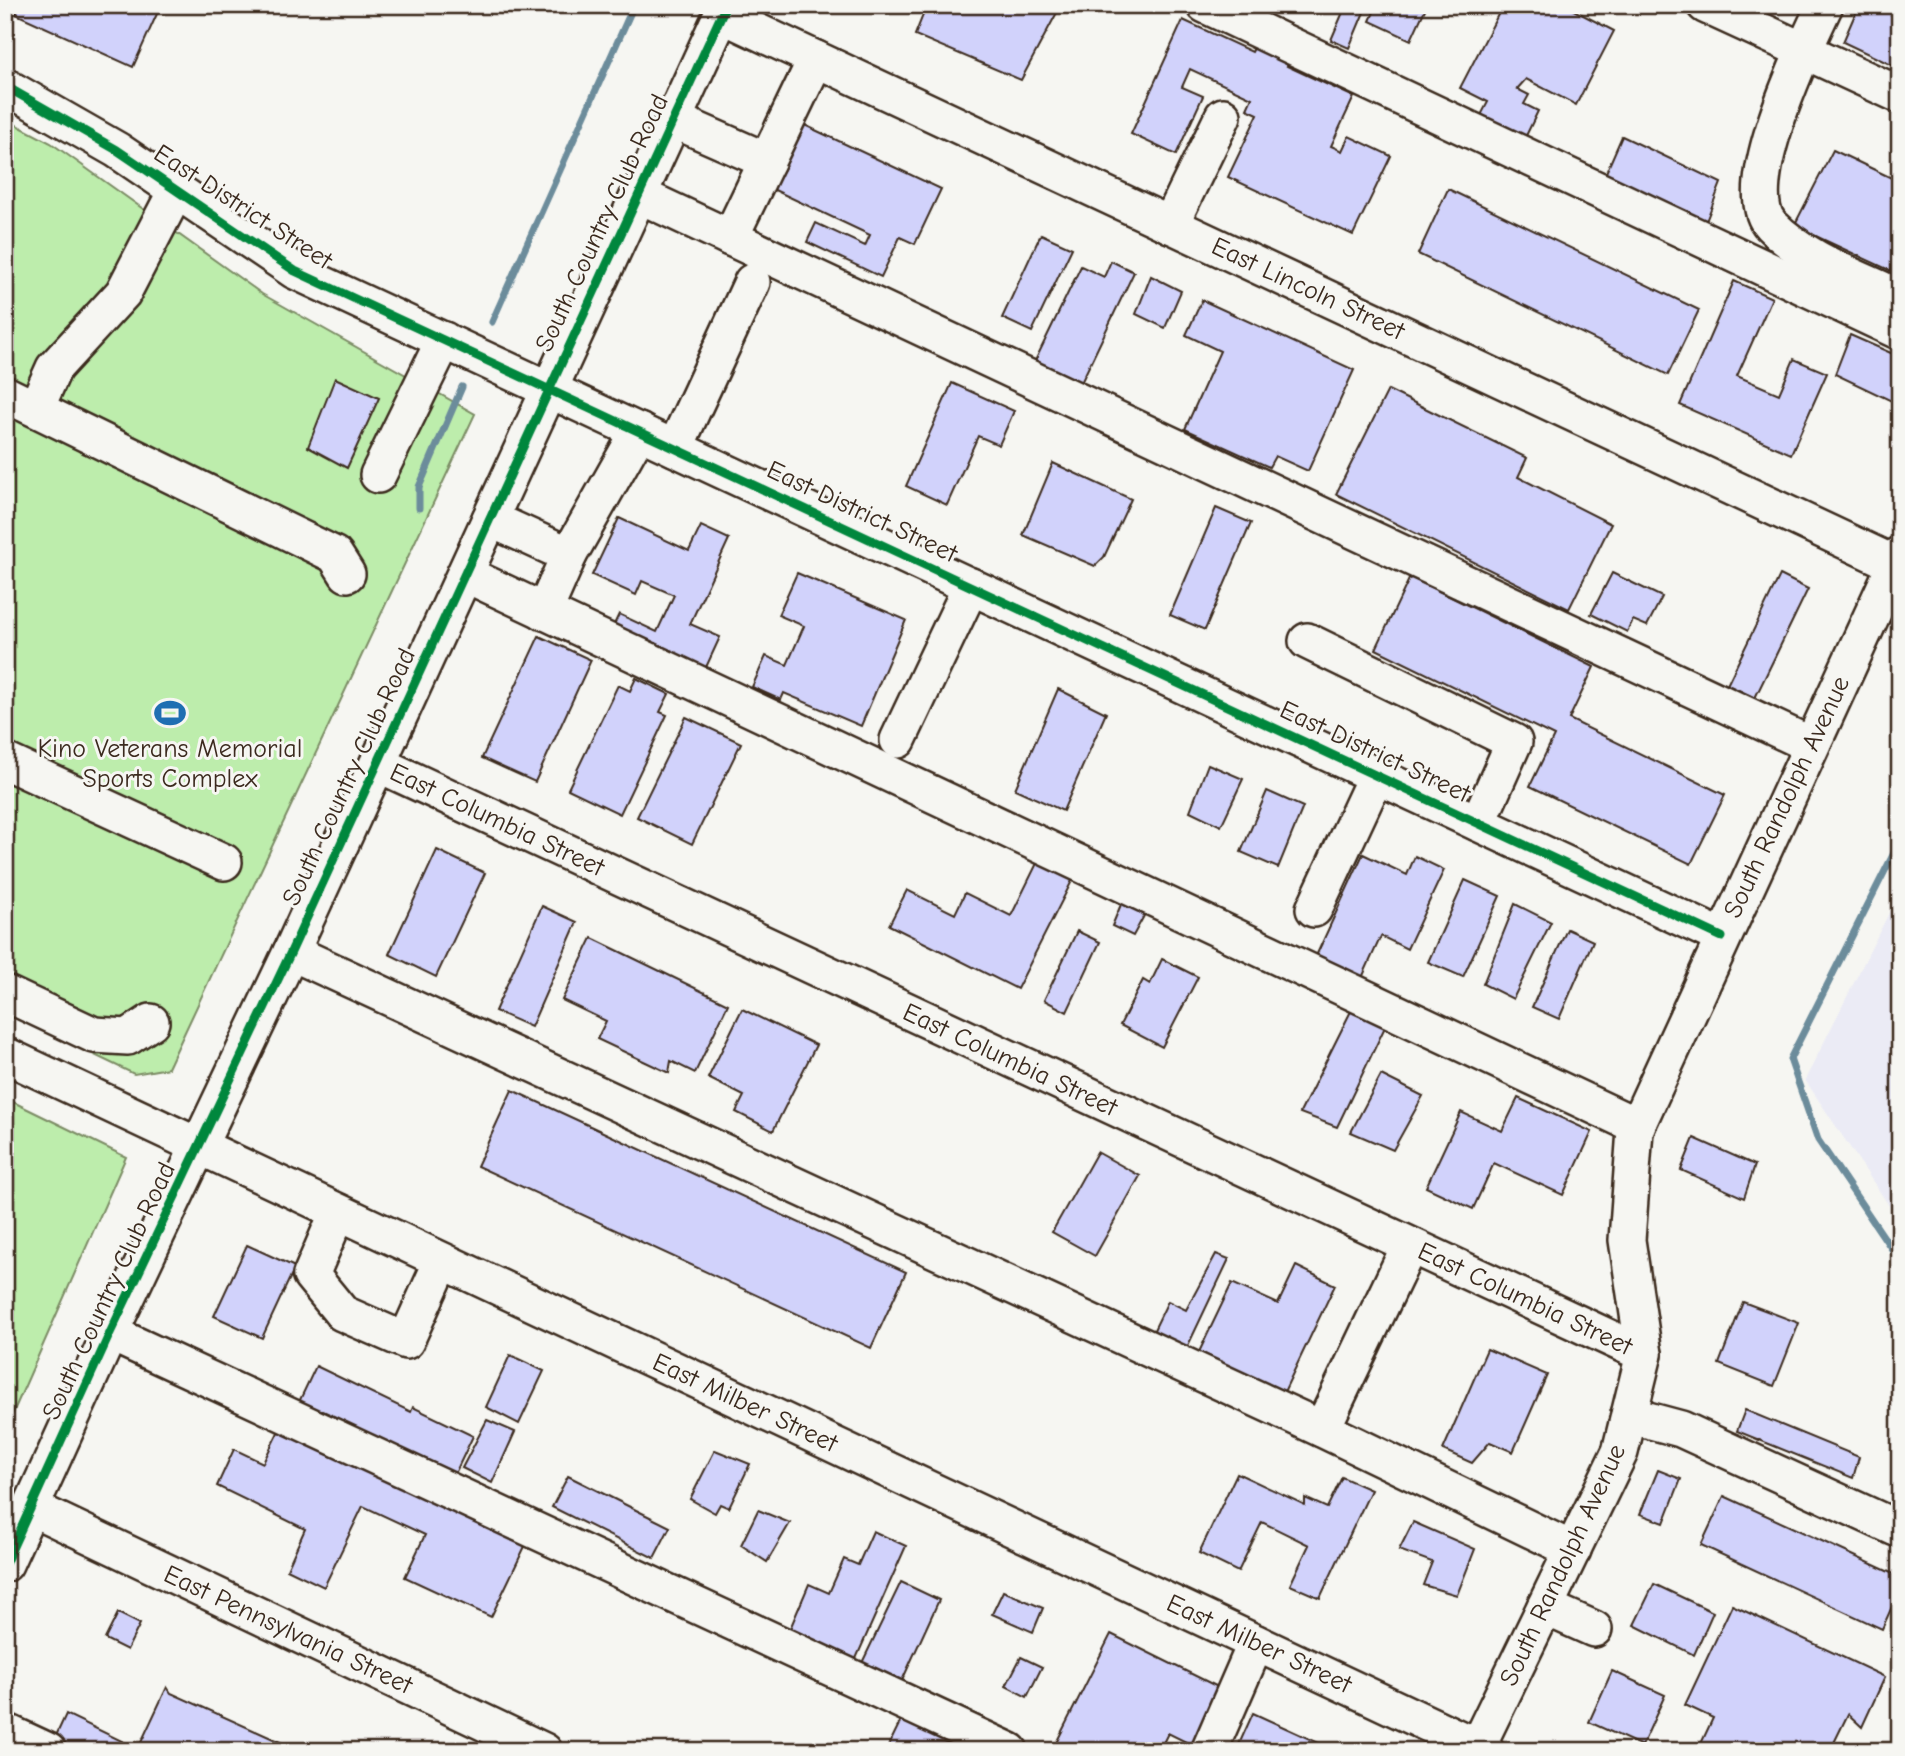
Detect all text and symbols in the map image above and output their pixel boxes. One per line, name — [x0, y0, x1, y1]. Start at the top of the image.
street label: South Country Club Road — [529, 90, 675, 356]
street label: East District Street — [148, 138, 339, 277]
street label: East Lincoln Street — [1207, 231, 1411, 348]
street label: East District Street — [762, 455, 963, 570]
street label: South Country Club Road — [276, 644, 422, 910]
street label: South Randolph Avenue — [1718, 671, 1856, 923]
street label: East District Street — [1275, 695, 1476, 810]
sports icon: Kino Veterans Memorial Sports Complex — [153, 696, 187, 730]
place label: Kino Veterans Memorial Sports Complex — [38, 734, 302, 794]
street label: East Columbia Street — [385, 757, 610, 884]
street label: East Columbia Street — [898, 997, 1123, 1124]
street label: South Country Club Road — [36, 1158, 182, 1424]
street label: East Columbia Street — [1413, 1236, 1638, 1363]
street label: East Milber Street — [648, 1347, 844, 1460]
street label: South Randolph Avenue — [1494, 1439, 1632, 1691]
street label: East Pennsylvania Street — [159, 1559, 418, 1701]
street label: East Milber Street — [1162, 1588, 1358, 1701]

